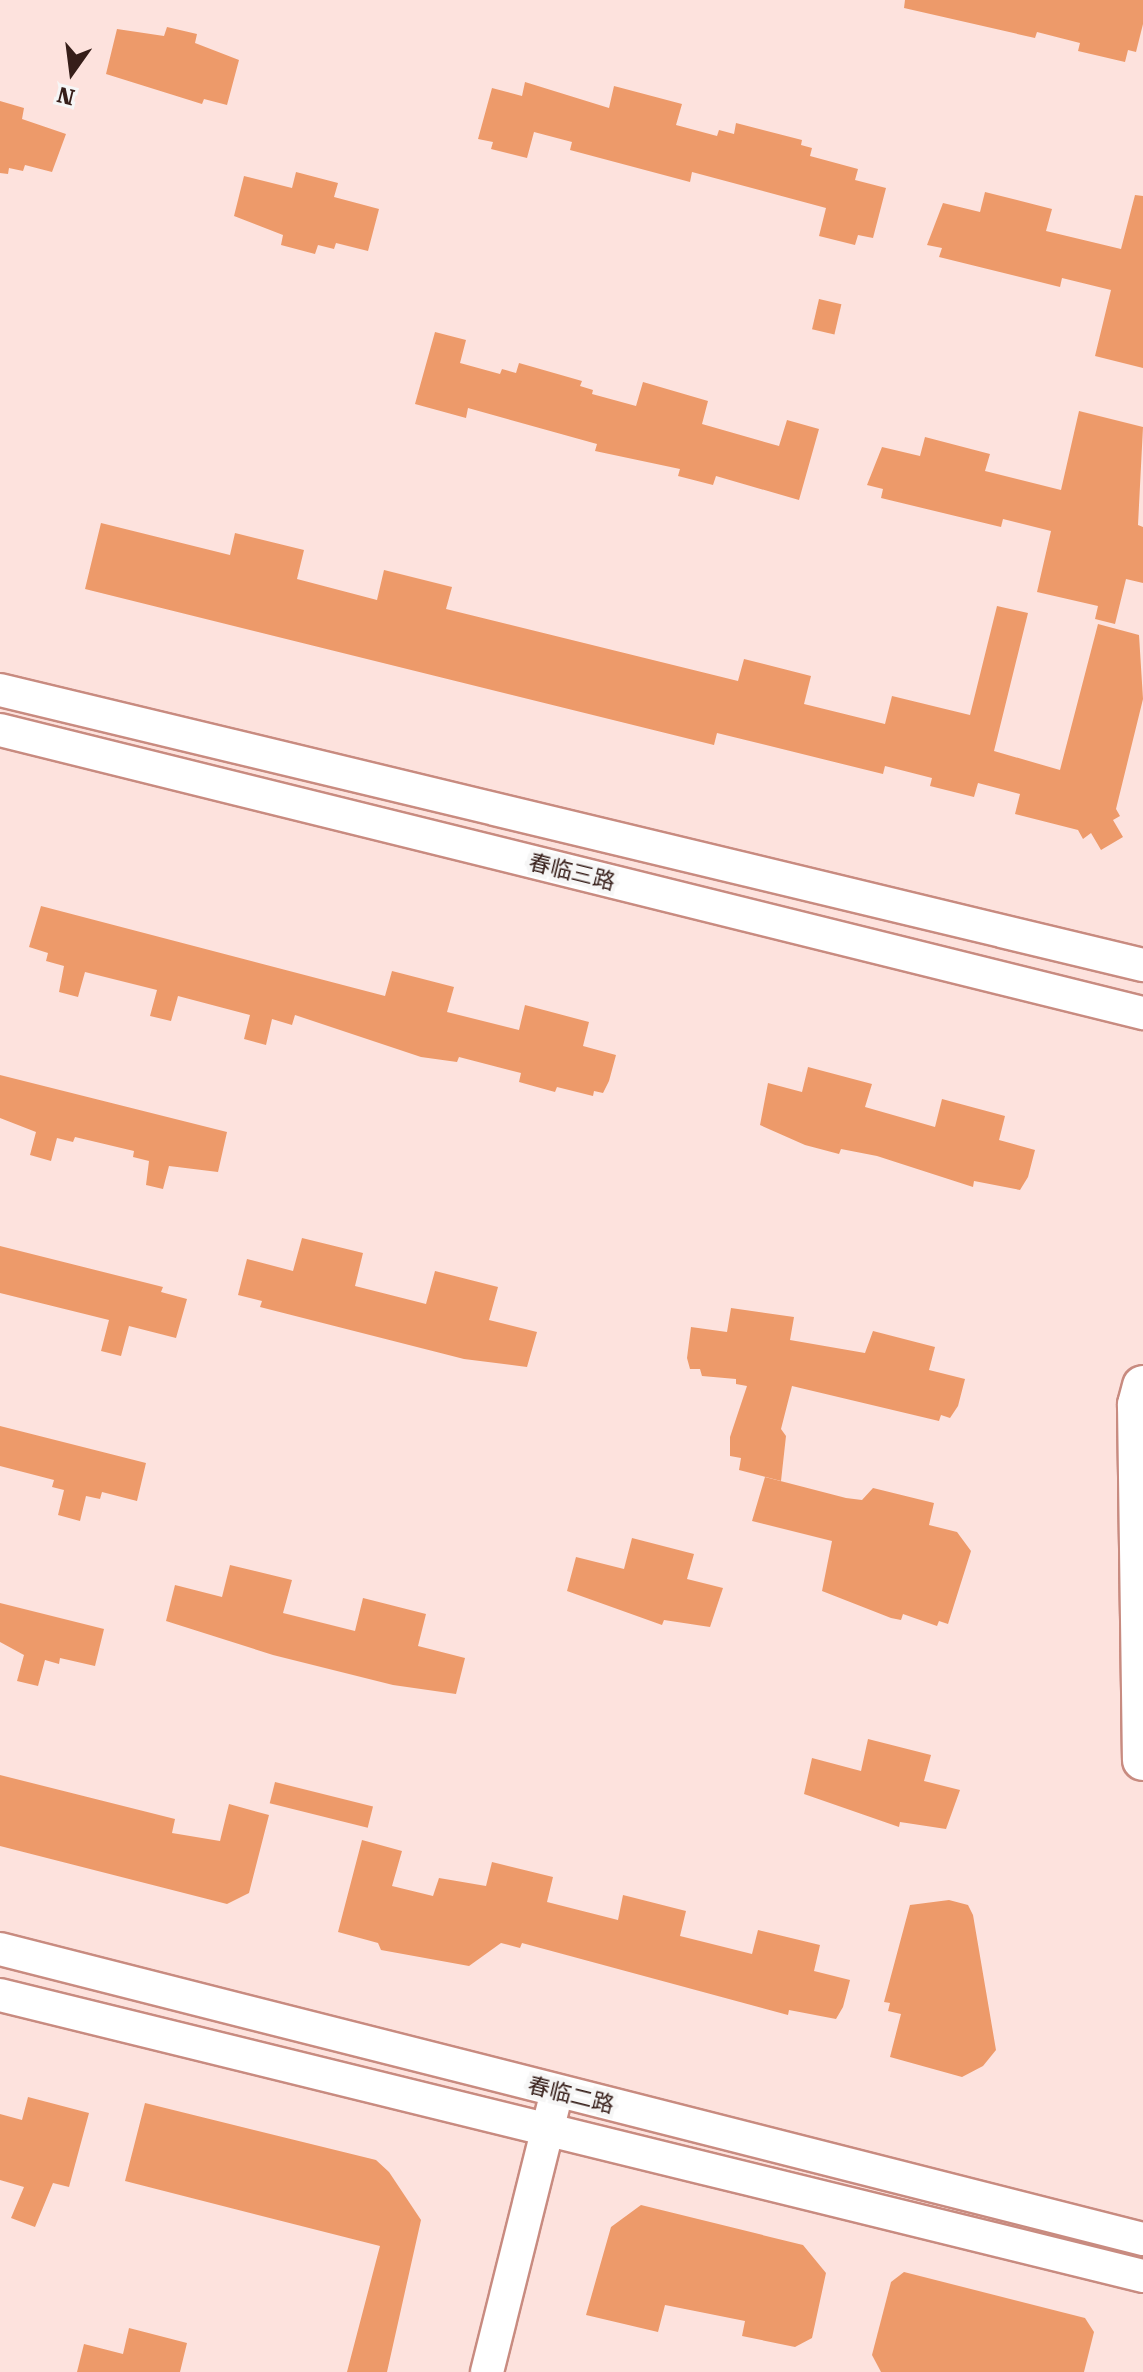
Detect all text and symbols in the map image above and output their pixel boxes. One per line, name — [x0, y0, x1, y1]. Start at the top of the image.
north arrow — [32, 32, 112, 112]
text: N — [55, 82, 77, 110]
street label: 春临三路 — [526, 849, 618, 895]
street label: 春临二路 — [525, 2072, 617, 2118]

